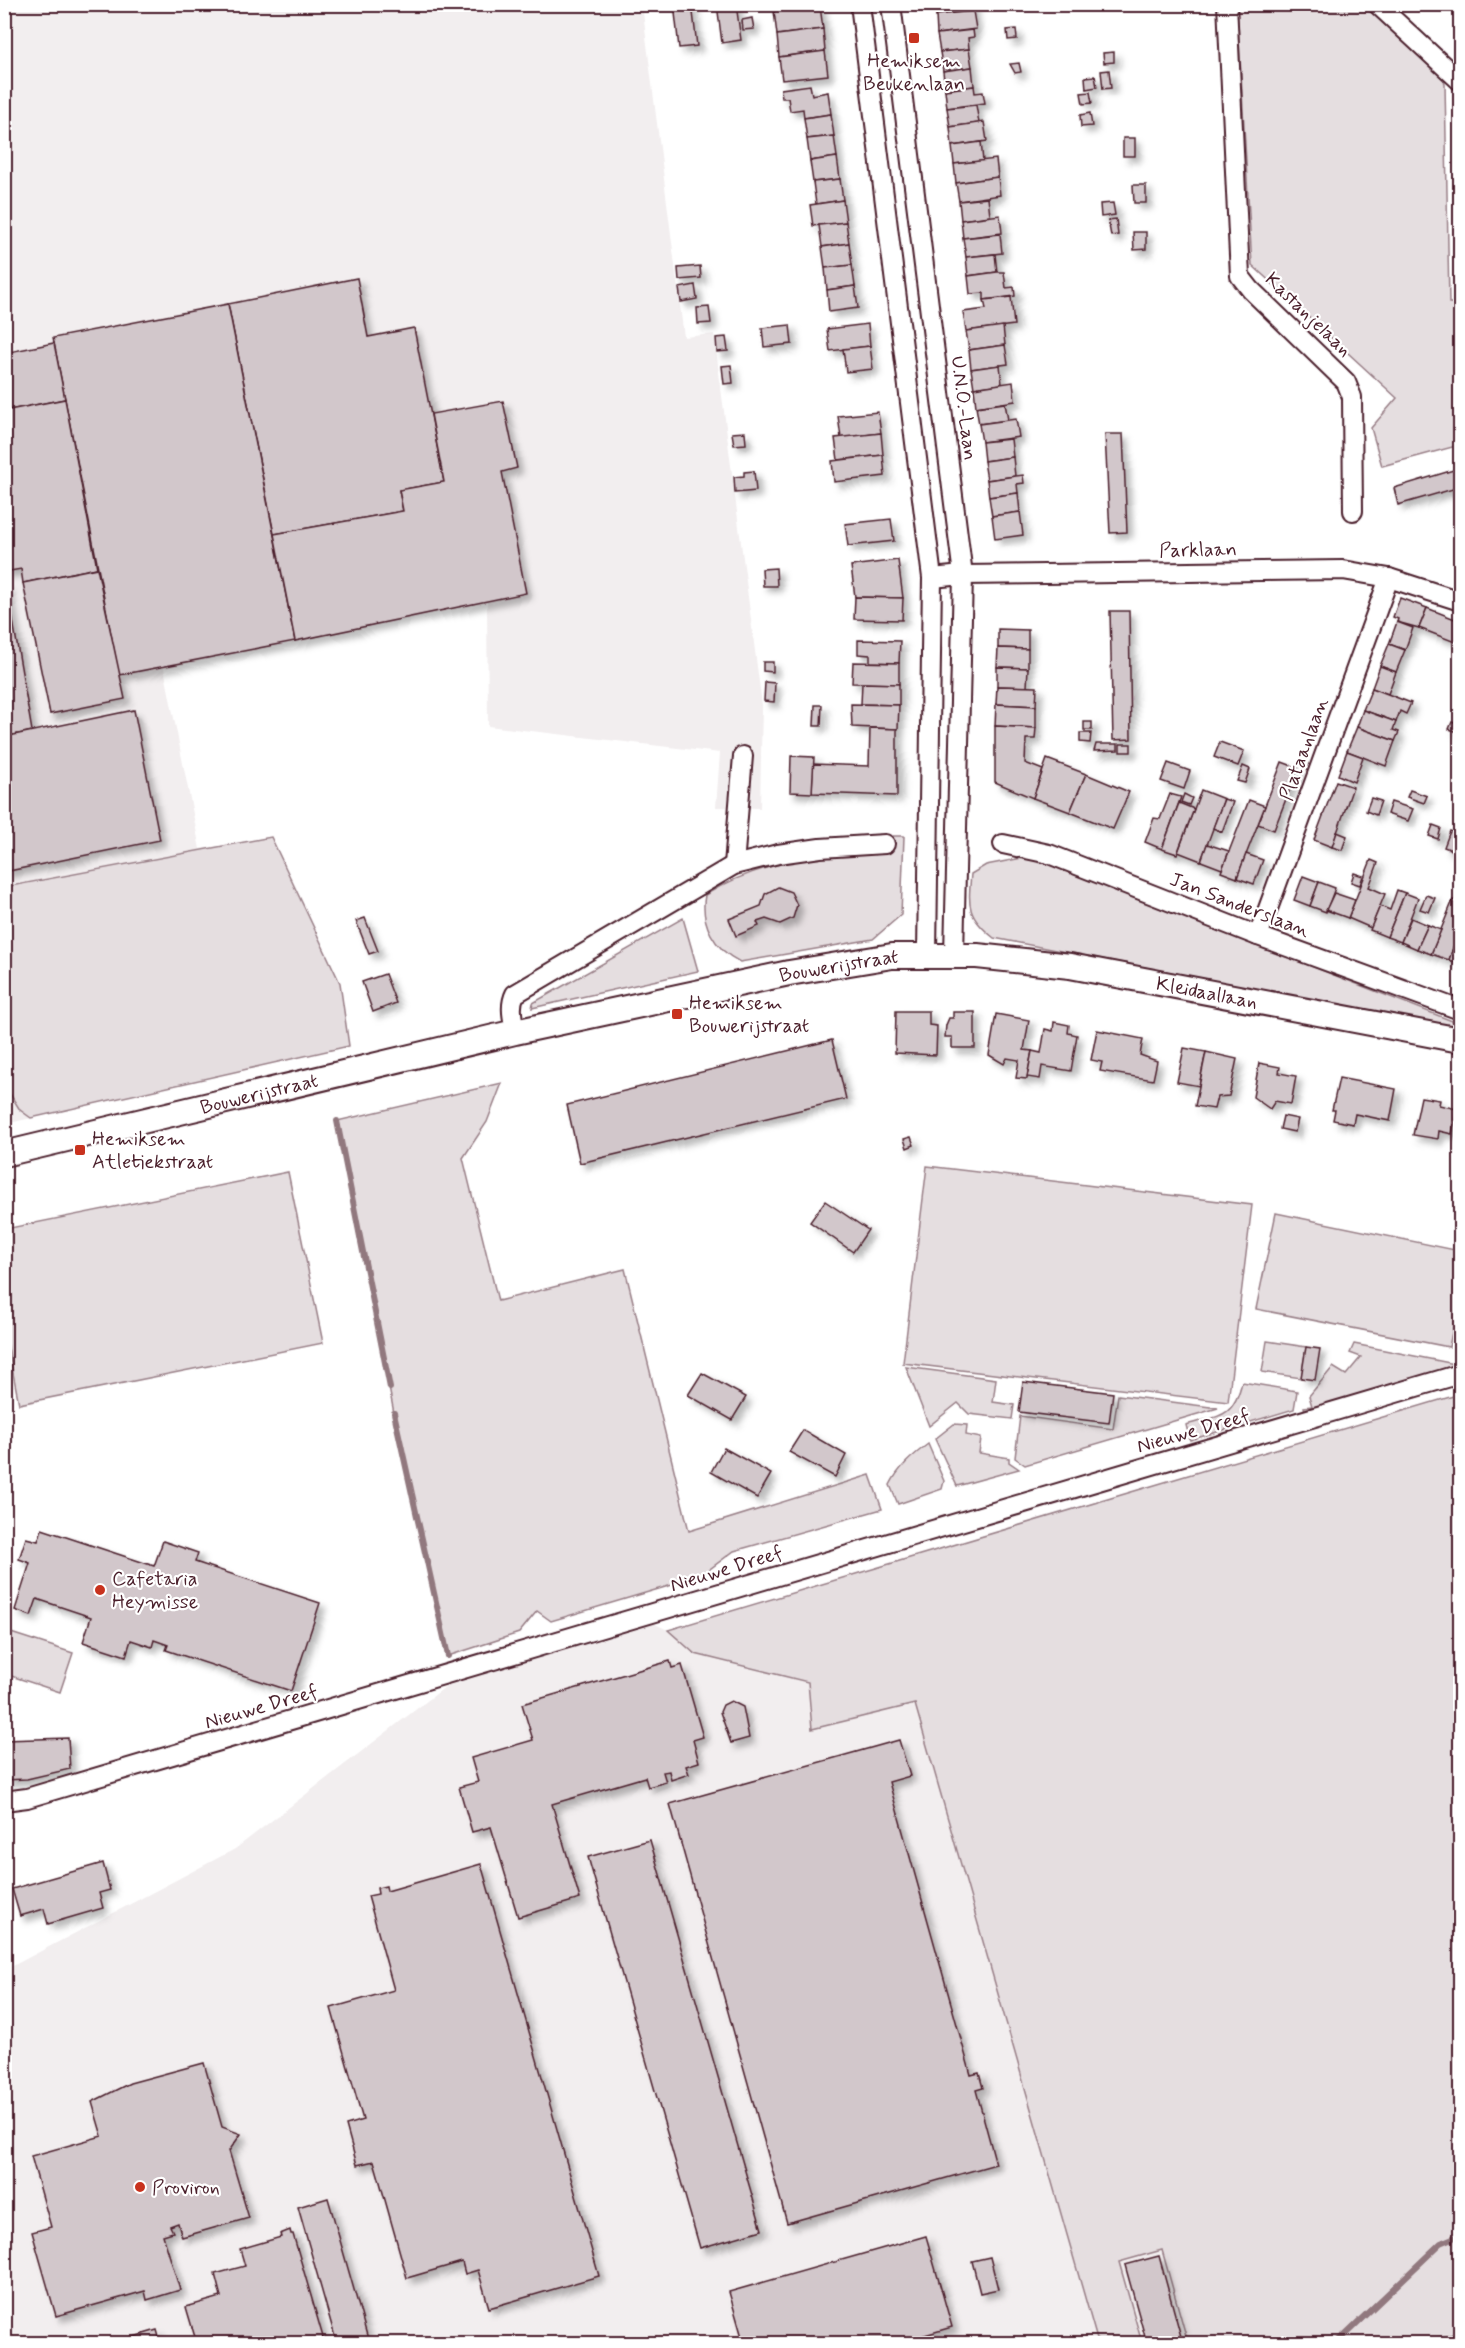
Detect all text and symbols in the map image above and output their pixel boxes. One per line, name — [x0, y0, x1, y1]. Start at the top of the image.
marker: Hemiksem Beukenlaan — [907, 31, 921, 45]
place label: Hemiksem Beukenlaan — [863, 48, 965, 98]
street label: Kastanjelaan — [1259, 267, 1357, 363]
street label: U.N.O.-Laan — [944, 355, 983, 462]
street label: Parklaan — [1159, 536, 1237, 565]
street label: Plataanlaan — [1273, 694, 1336, 805]
street label: Jan Sanderslaan — [1166, 866, 1314, 945]
street label: Bouwerijstraat — [777, 944, 898, 990]
street label: Kleidaallaan — [1154, 971, 1260, 1016]
place label: Hemiksem Bouwerijstraat — [689, 990, 809, 1040]
marker: Hemiksem Bouwerijstraat — [670, 1007, 684, 1021]
street label: Bouwerijstraat — [198, 1068, 321, 1122]
place label: Hemiksem Atletiekstraat — [92, 1126, 213, 1176]
marker: Hemiksem Atletiekstraat — [73, 1143, 87, 1157]
street label: Nieuwe Dreef — [1134, 1402, 1253, 1460]
street label: Nieuwe Dreef — [667, 1540, 786, 1599]
place label: Cafetaria Heymisse — [112, 1566, 198, 1616]
marker: Cafetaria Heymisse — [93, 1583, 107, 1597]
street label: Nieuwe Dreef — [202, 1678, 321, 1736]
place label: Proviron — [152, 2175, 220, 2202]
marker: Proviron — [133, 2180, 147, 2194]

